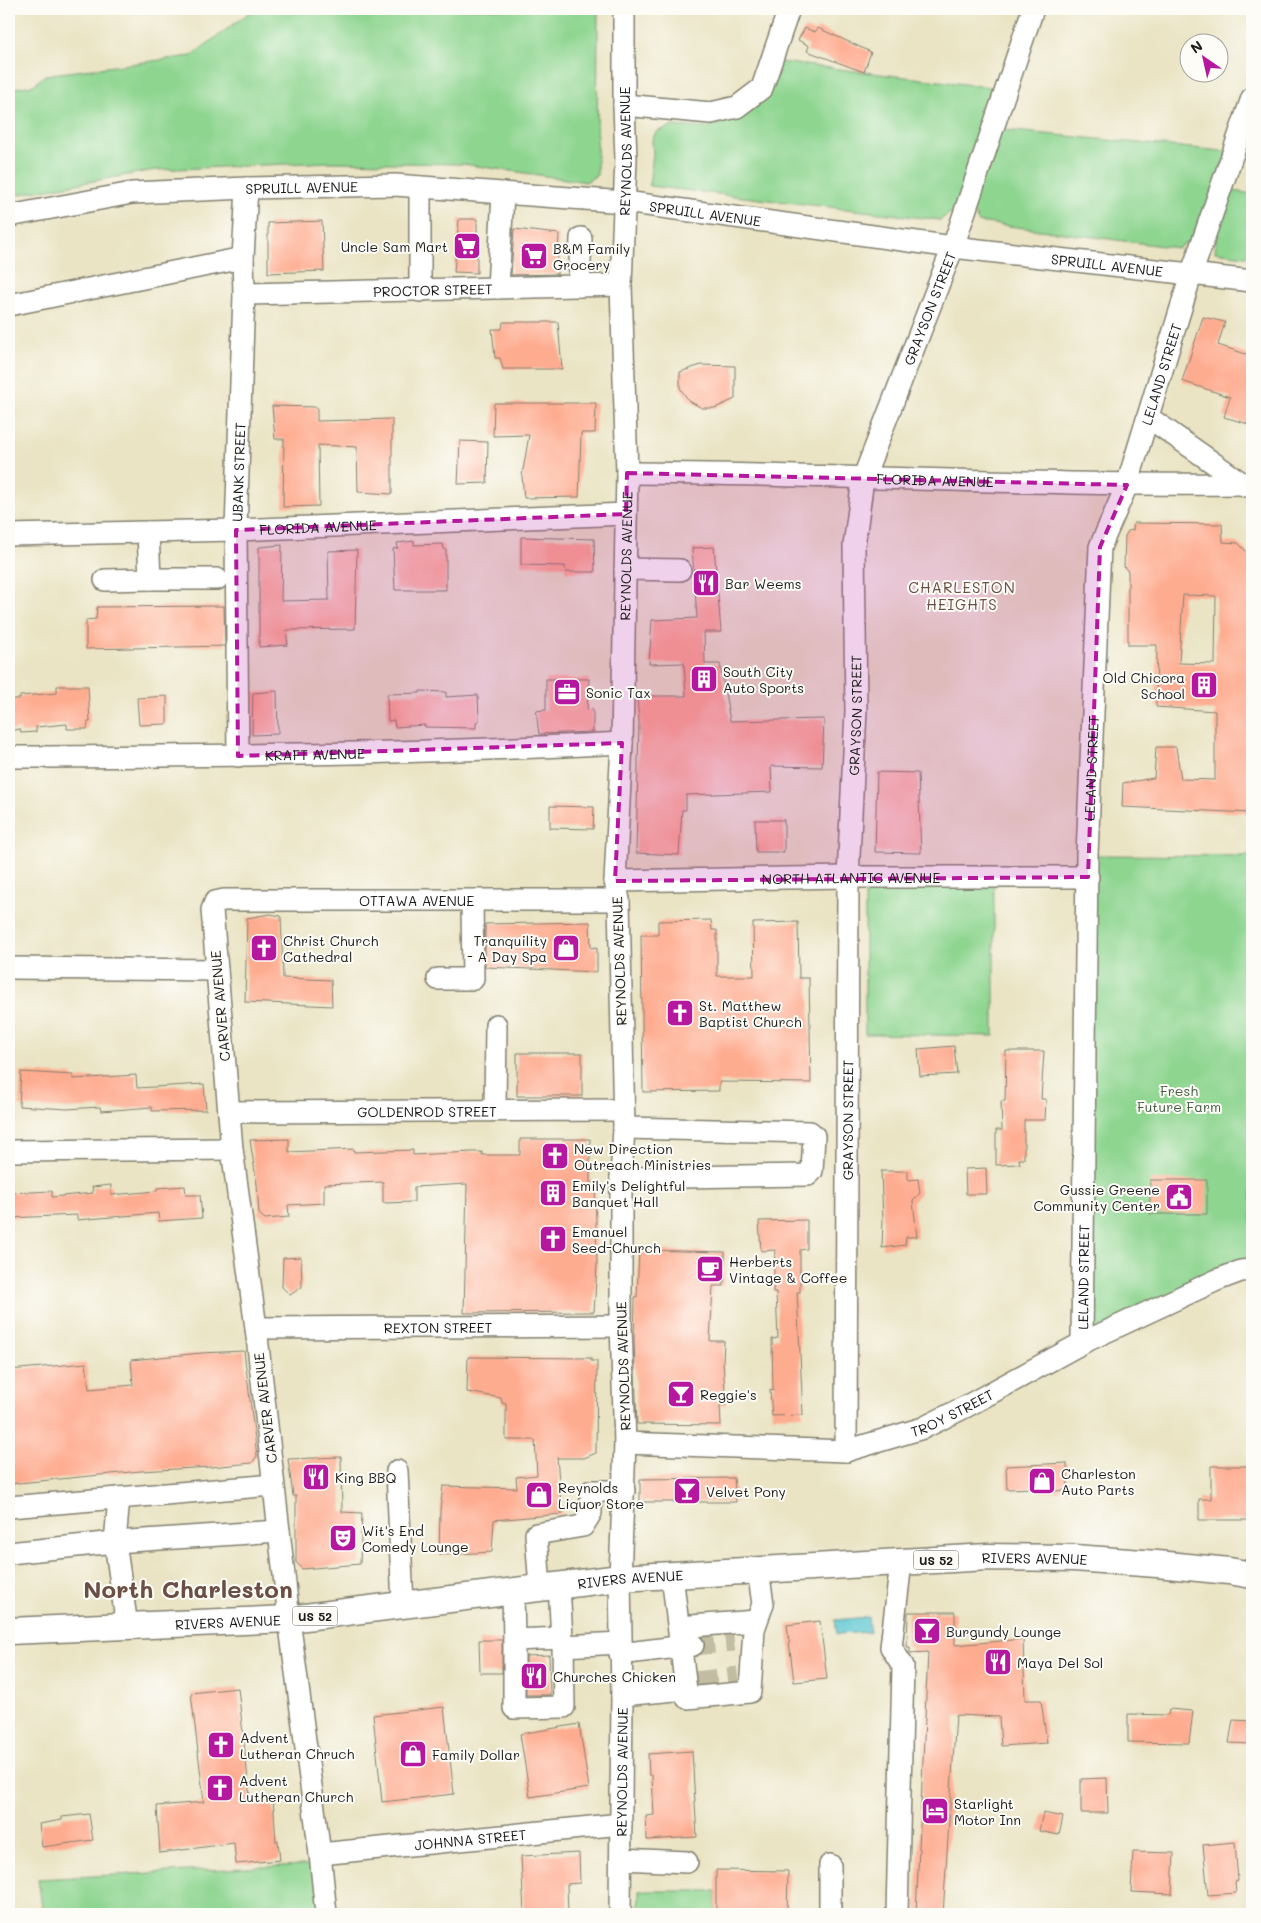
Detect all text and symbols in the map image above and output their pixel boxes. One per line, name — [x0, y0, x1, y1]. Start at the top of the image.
north arrow — [1178, 32, 1228, 82]
text: N — [1187, 36, 1206, 58]
street label: REYNOLDS AVENUE — [614, 87, 636, 216]
street label: SPRUILL AVENUE — [245, 176, 358, 198]
street label: SPRUILL AVENUE — [648, 196, 762, 230]
supermarket icon: Uncle Sam Mart — [452, 231, 482, 261]
place label: Uncle Sam Mart — [341, 237, 448, 256]
place label: B&M Family Grocery — [553, 239, 630, 274]
supermarket icon: B&M Family Grocery — [519, 241, 549, 271]
street label: GRAYSON STREET — [899, 248, 960, 368]
street label: SPRUILL AVENUE — [1050, 249, 1164, 280]
street label: PROCTOR STREET — [373, 279, 493, 300]
street label: LELAND STREET — [1136, 321, 1185, 427]
street label: UBANK STREET — [227, 422, 249, 522]
street label: FLORIDA AVENUE — [876, 468, 994, 491]
street label: REYNOLDS AVENUE — [615, 491, 636, 621]
street label: FLORIDA AVENUE — [259, 515, 377, 539]
restaurant icon: Bar Weems — [691, 568, 721, 598]
place label: Bar Weems — [725, 574, 802, 593]
district label: CHARLESTON HEIGHTS — [908, 577, 1016, 614]
street label: GRAYSON STREET — [843, 655, 866, 776]
place label: South City Auto Sports — [723, 662, 804, 697]
building icon: South City Auto Sports — [689, 664, 719, 694]
place label: Old Chicora School — [1103, 668, 1185, 703]
building icon: Old Chicora School — [1189, 670, 1219, 700]
office icon: Sonic Tax — [552, 677, 582, 707]
place label: Sonic Tax — [586, 683, 651, 702]
street label: LELAND STREET — [1079, 715, 1102, 821]
street label: KRAFT AVENUE — [265, 743, 365, 764]
street label: NORTH ATLANTIC AVENUE — [762, 867, 940, 888]
street label: OTTAWA AVENUE — [359, 891, 474, 910]
street label: REYNOLDS AVENUE — [607, 896, 631, 1026]
place label: Christ Church Cathedral — [283, 931, 378, 966]
place label: Tranquility - A Day Spa — [467, 931, 547, 966]
church icon: Christ Church Cathedral — [249, 933, 279, 963]
shop icon: Tranquility - A Day Spa — [551, 933, 581, 963]
street label: CARVER AVENUE — [206, 950, 234, 1062]
place label: St. Matthew Baptist Church — [699, 996, 802, 1031]
church icon: St. Matthew Baptist Church — [665, 998, 695, 1028]
street label: GRAYSON STREET — [837, 1059, 857, 1180]
park label: Fresh Future Farm — [1137, 1081, 1221, 1116]
street label: GOLDENROD STREET — [357, 1101, 497, 1121]
place label: New Direction Outreach Ministries — [574, 1139, 711, 1174]
church icon: New Direction Outreach Ministries — [540, 1141, 570, 1171]
place label: Emily's Delightful Banquet Hall — [572, 1176, 686, 1211]
building icon: Emily's Delightful Banquet Hall — [538, 1178, 568, 1208]
place label: Gussie Greene Community Center — [1033, 1180, 1160, 1215]
public building icon: Gussie Greene Community Center — [1164, 1182, 1194, 1212]
place label: Emanuel Seed-Church — [572, 1222, 661, 1257]
church icon: Emanuel Seed-Church — [538, 1224, 568, 1254]
street label: LELAND STREET — [1073, 1224, 1093, 1330]
place label: Herberts Vintage & Coffee — [729, 1252, 847, 1287]
cafe icon: Herberts Vintage & Coffee — [695, 1254, 725, 1284]
street label: REYNOLDS AVENUE — [611, 1301, 635, 1431]
street label: REXTON STREET — [384, 1317, 493, 1337]
street label: CARVER AVENUE — [249, 1352, 281, 1464]
bar icon: Reggie's — [666, 1379, 696, 1409]
street label: TROY STREET — [908, 1384, 997, 1441]
place label: Reggie's — [700, 1385, 757, 1404]
restaurant icon: King BBQ — [301, 1462, 331, 1492]
place label: Charleston Auto Parts — [1061, 1464, 1136, 1499]
shop icon: Charleston Auto Parts — [1027, 1466, 1057, 1496]
place label: King BBQ — [335, 1468, 397, 1487]
bar icon: Velvet Pony — [672, 1476, 702, 1506]
place label: Reynolds Liquor Store — [558, 1478, 644, 1513]
shop icon: Reynolds Liquor Store — [524, 1480, 554, 1510]
place label: Velvet Pony — [706, 1482, 786, 1501]
place label: Wit's End Comedy Lounge — [362, 1521, 469, 1556]
theatre icon: Wit's End Comedy Lounge — [328, 1523, 358, 1553]
street label: RIVERS AVENUE — [981, 1547, 1088, 1568]
road number: US 52 — [914, 1550, 958, 1570]
street label: RIVERS AVENUE — [576, 1565, 684, 1593]
district label: North Charleston — [83, 1573, 293, 1604]
road number: US 52 — [292, 1606, 338, 1625]
street label: RIVERS AVENUE — [174, 1610, 281, 1633]
bar icon: Burgundy Lounge — [912, 1616, 942, 1646]
place label: Burgundy Lounge — [946, 1622, 1061, 1641]
restaurant icon: Maya Del Sol — [983, 1647, 1013, 1677]
place label: Maya Del Sol — [1017, 1653, 1103, 1672]
restaurant icon: Churches Chicken — [519, 1661, 549, 1691]
place label: Churches Chicken — [553, 1667, 676, 1686]
street label: REYNOLDS AVENUE — [611, 1707, 631, 1837]
place label: Advent Lutheran Chruch — [240, 1728, 355, 1763]
church icon: Advent Lutheran Chruch — [206, 1730, 236, 1760]
shop icon: Family Dollar — [398, 1739, 428, 1769]
place label: Family Dollar — [432, 1745, 520, 1764]
place label: Advent Lutheran Church — [239, 1771, 354, 1806]
church icon: Advent Lutheran Church — [205, 1773, 235, 1803]
place label: Starlight Motor Inn — [954, 1794, 1021, 1829]
hotel icon: Starlight Motor Inn — [920, 1796, 950, 1826]
street label: JOHNNA STREET — [413, 1824, 527, 1854]

